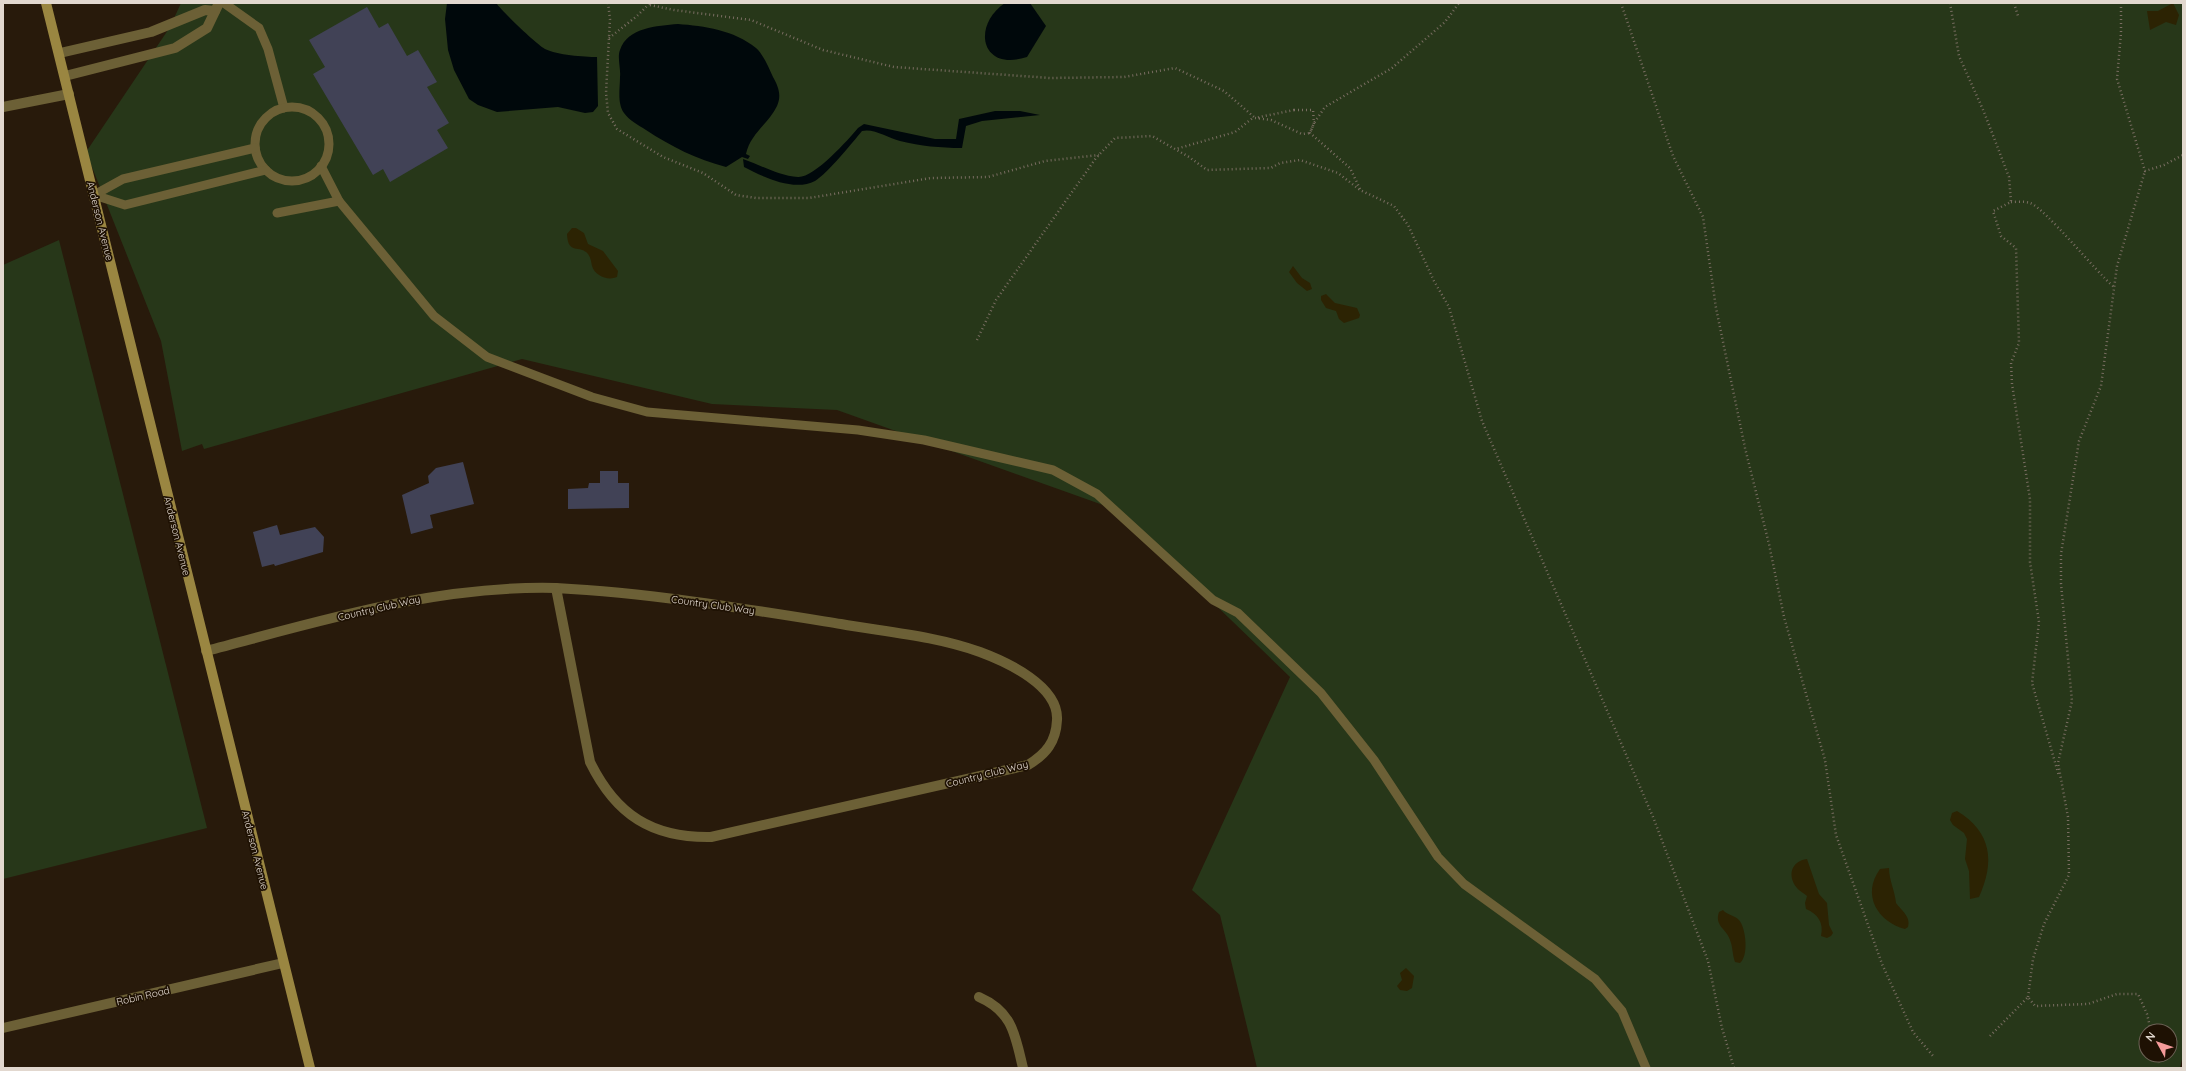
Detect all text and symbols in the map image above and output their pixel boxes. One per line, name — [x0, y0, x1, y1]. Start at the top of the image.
street label: Anderson Avenue — [84, 180, 116, 262]
street label: Anderson Avenue — [161, 495, 193, 577]
street label: Country Club Way — [336, 592, 422, 624]
street label: Country Club Way — [670, 593, 756, 617]
street label: Country Club Way — [945, 758, 1029, 790]
street label: Anderson Avenue — [239, 809, 271, 891]
street label: Robin Road — [115, 984, 171, 1008]
north arrow — [2138, 1023, 2178, 1063]
text: N — [2142, 1029, 2158, 1044]

